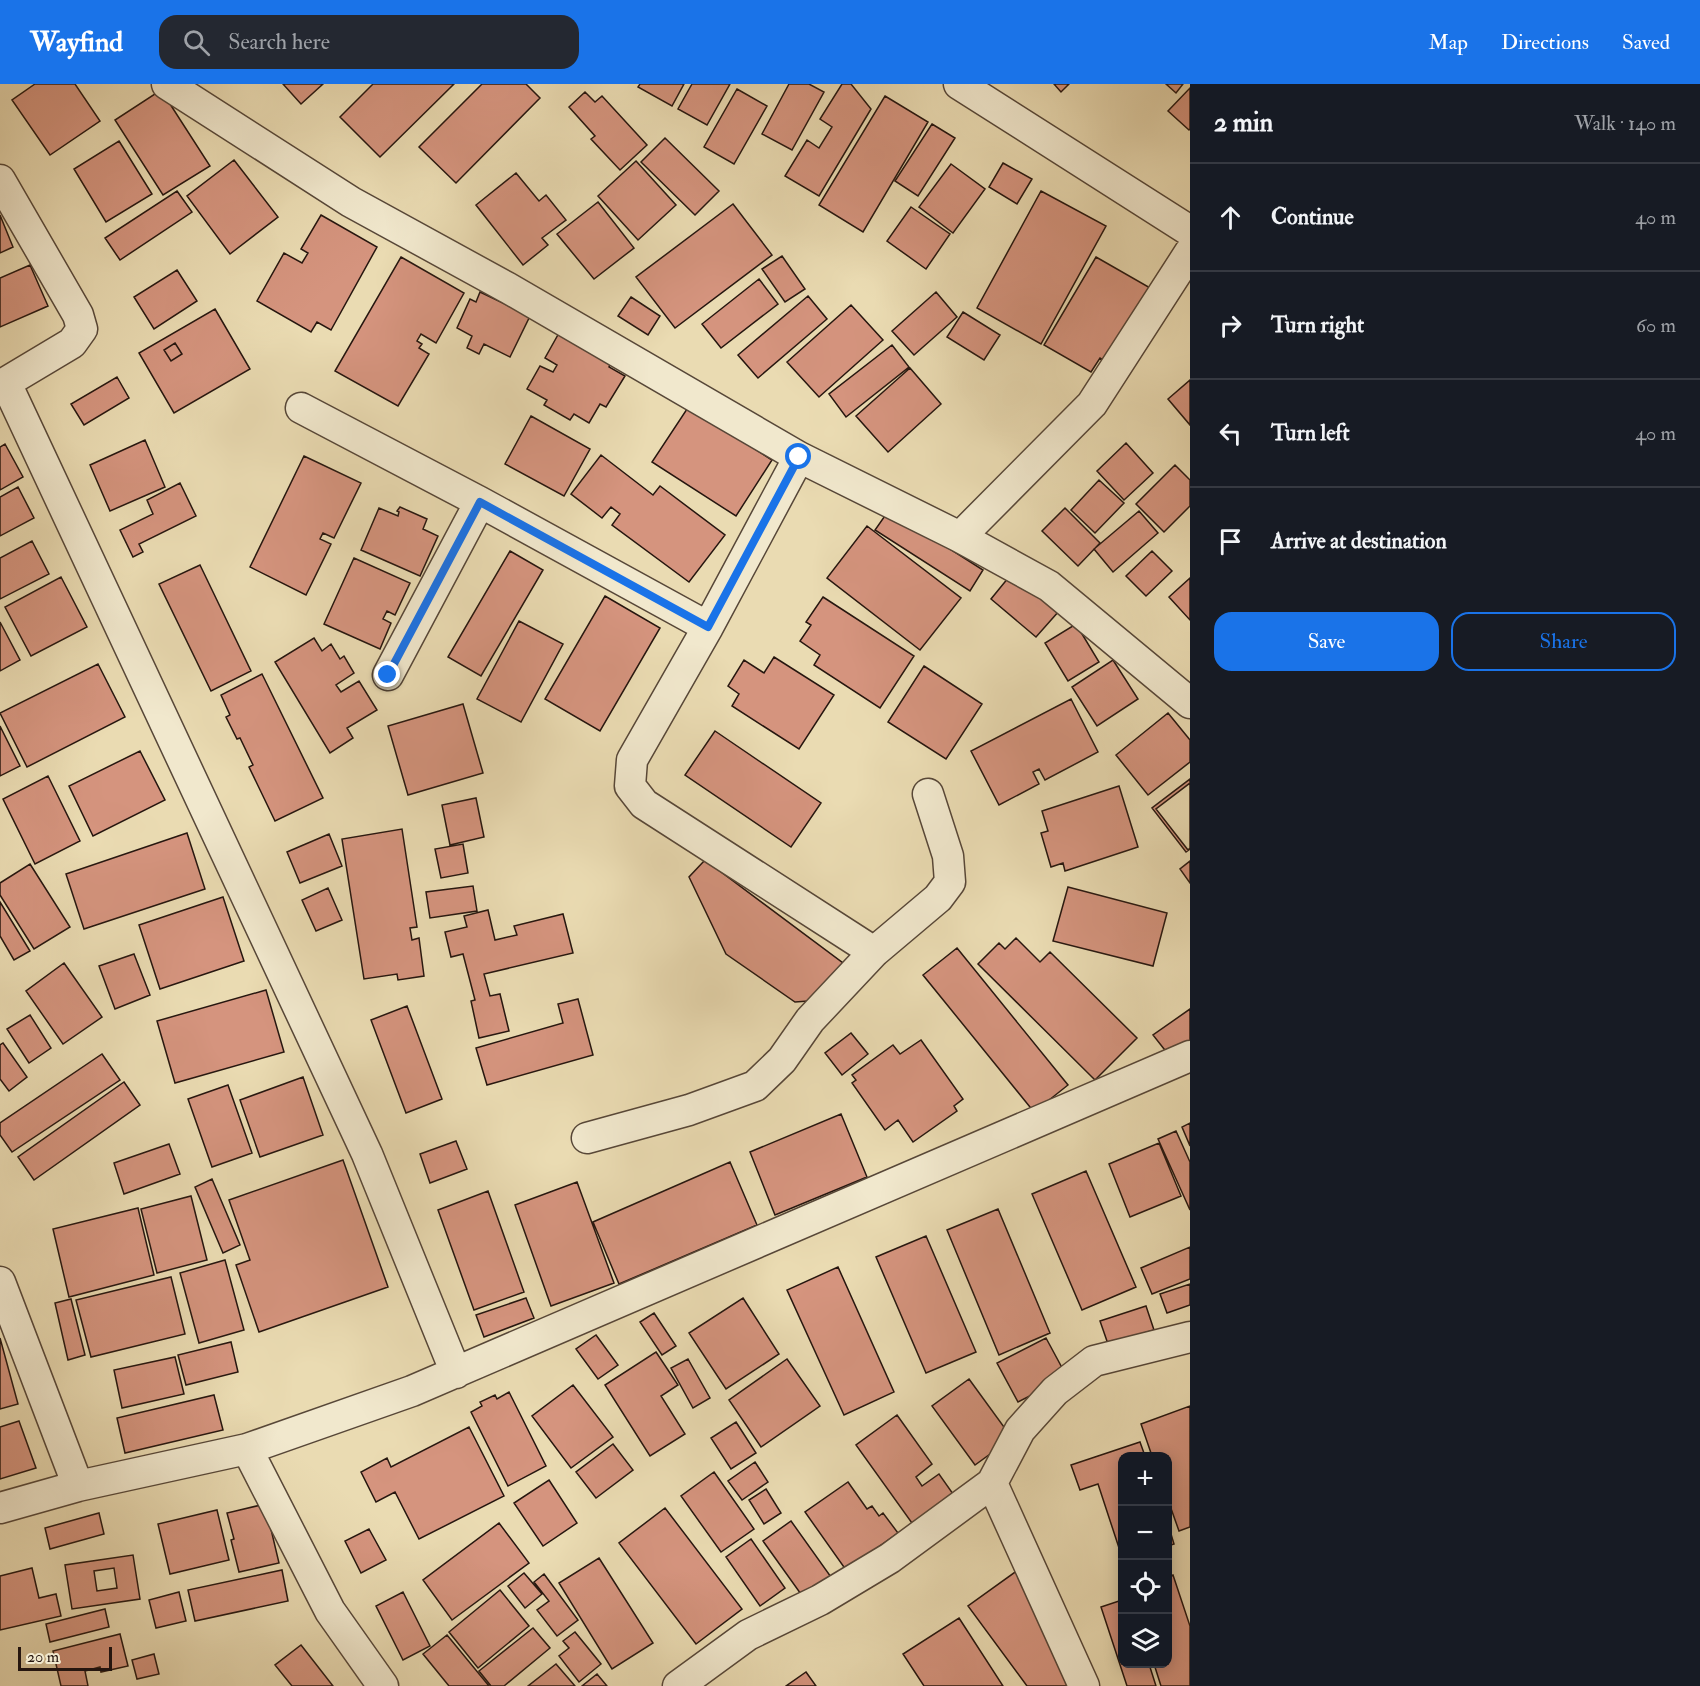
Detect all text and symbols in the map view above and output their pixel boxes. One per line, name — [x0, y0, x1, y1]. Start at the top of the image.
search box — [159, 15, 579, 69]
text: Wayfind — [30, 25, 123, 60]
icon: search — [180, 26, 213, 59]
text: Search here — [228, 28, 330, 56]
text: Map — [1428, 29, 1468, 56]
text: Directions — [1501, 29, 1589, 56]
text: Saved — [1622, 29, 1670, 56]
text: 2 min — [1214, 107, 1273, 139]
text: Walk · 140 m — [1574, 111, 1676, 136]
icon: ahead — [1214, 201, 1247, 234]
text: Continue — [1271, 203, 1354, 231]
text: 40 m — [1635, 205, 1676, 230]
icon: right — [1214, 309, 1247, 342]
text: Turn right — [1271, 311, 1364, 339]
text: 60 m — [1636, 313, 1676, 338]
icon: left — [1214, 417, 1247, 450]
text: Turn left — [1271, 419, 1350, 447]
text: 40 m — [1635, 421, 1676, 446]
route start — [785, 443, 811, 469]
icon: arrive — [1214, 525, 1247, 558]
text: Arrive at destination — [1271, 527, 1447, 555]
button: Save — [1214, 612, 1439, 671]
button: Share — [1451, 612, 1676, 671]
route end — [374, 661, 400, 687]
map controls — [1118, 1452, 1172, 1668]
button: + — [1118, 1452, 1172, 1506]
button: − — [1118, 1506, 1172, 1560]
button: locate — [1118, 1560, 1172, 1614]
button: layers — [1118, 1614, 1172, 1668]
scale bar — [18, 1644, 112, 1672]
text: 20 m — [27, 1647, 59, 1667]

